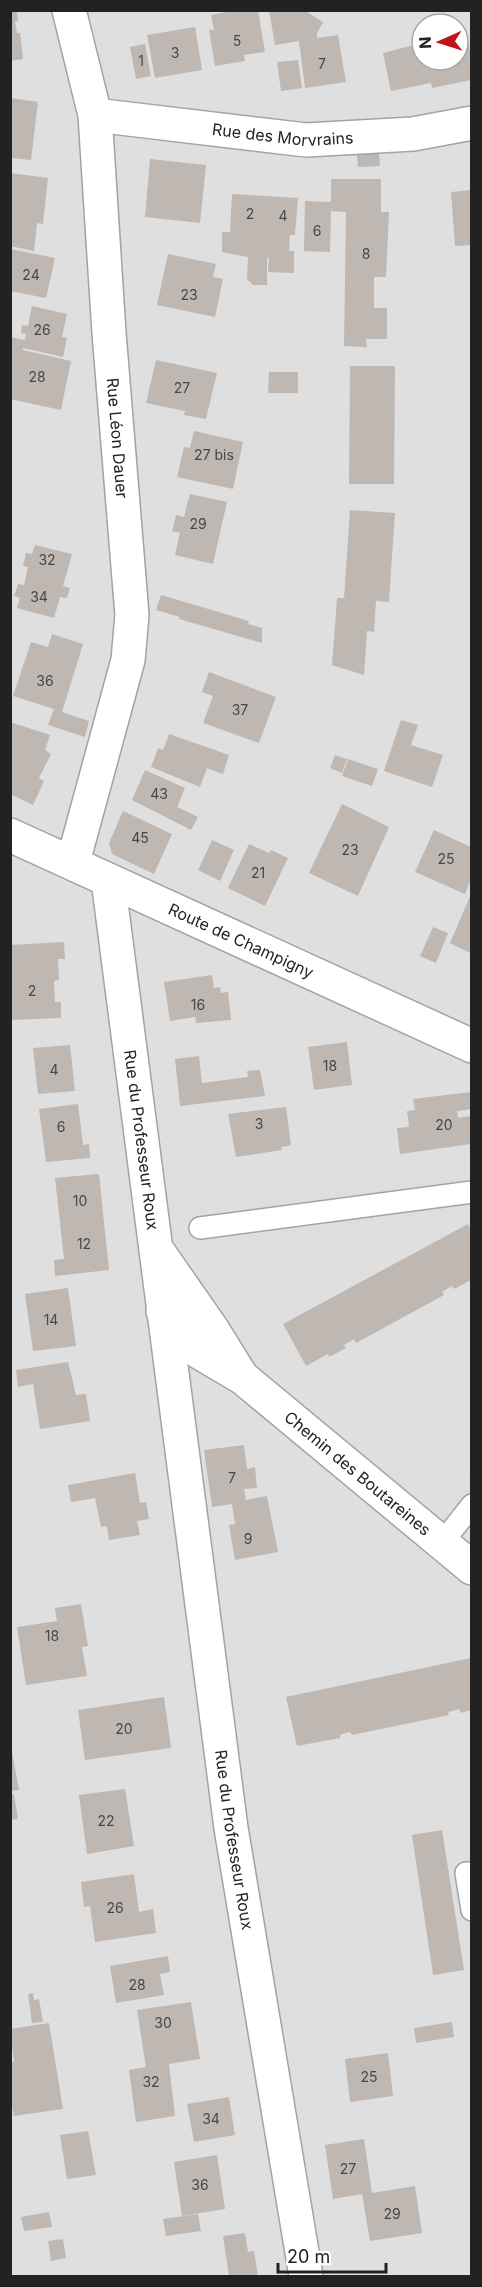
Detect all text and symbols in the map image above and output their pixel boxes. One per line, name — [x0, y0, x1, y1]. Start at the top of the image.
north arrow — [410, 12, 470, 72]
house number: 5 — [233, 32, 241, 49]
text: N — [415, 36, 435, 49]
house number: 3 — [171, 44, 179, 61]
house number: 1 — [138, 52, 144, 69]
house number: 7 — [318, 55, 326, 72]
street label: Rue des Morvrains — [211, 119, 354, 150]
house number: 2 — [246, 205, 254, 222]
house number: 4 — [278, 207, 288, 224]
house number: 6 — [313, 222, 321, 239]
house number: 8 — [362, 245, 370, 262]
house number: 24 — [22, 266, 40, 283]
house number: 23 — [180, 286, 198, 303]
house number: 26 — [33, 321, 51, 338]
house number: 28 — [28, 368, 46, 385]
street label: Rue Léon Dauer — [103, 377, 132, 499]
house number: 27 — [174, 379, 190, 396]
house number: 27 bis — [194, 446, 234, 463]
house number: 29 — [189, 515, 207, 532]
house number: 32 — [38, 551, 56, 568]
house number: 34 — [30, 588, 48, 605]
house number: 36 — [36, 672, 54, 689]
house number: 37 — [232, 701, 248, 718]
house number: 43 — [150, 785, 168, 802]
house number: 45 — [131, 829, 149, 846]
house number: 23 — [341, 841, 359, 858]
house number: 25 — [437, 850, 455, 867]
house number: 21 — [251, 864, 265, 881]
street label: Route de Champigny — [165, 899, 317, 982]
house number: 2 — [28, 982, 36, 999]
house number: 16 — [191, 996, 205, 1013]
street label: Rue du Professeur Roux — [120, 1048, 163, 1232]
house number: 18 — [323, 1057, 337, 1074]
house number: 4 — [49, 1061, 59, 1078]
house number: 3 — [255, 1115, 263, 1132]
house number: 20 — [435, 1116, 453, 1133]
house number: 6 — [57, 1118, 65, 1135]
house number: 10 — [73, 1192, 87, 1209]
house number: 12 — [77, 1235, 91, 1252]
house number: 14 — [44, 1311, 58, 1328]
street label: Chemin des Boutareines — [280, 1407, 435, 1540]
house number: 7 — [228, 1469, 236, 1486]
house number: 9 — [244, 1530, 252, 1547]
house number: 18 — [45, 1627, 59, 1644]
house number: 20 — [115, 1720, 133, 1737]
street label: Rue du Professeur Roux — [211, 1749, 258, 1931]
house number: 22 — [97, 1812, 115, 1829]
house number: 26 — [106, 1899, 124, 1916]
house number: 28 — [128, 1976, 146, 1993]
house number: 30 — [154, 2014, 172, 2031]
house number: 25 — [360, 2068, 378, 2085]
house number: 32 — [142, 2073, 160, 2090]
house number: 34 — [202, 2110, 220, 2127]
house number: 27 — [340, 2160, 356, 2177]
house number: 36 — [191, 2176, 209, 2193]
house number: 29 — [383, 2205, 401, 2222]
scale bar — [278, 2236, 386, 2274]
text: 20 m — [287, 2246, 330, 2267]

